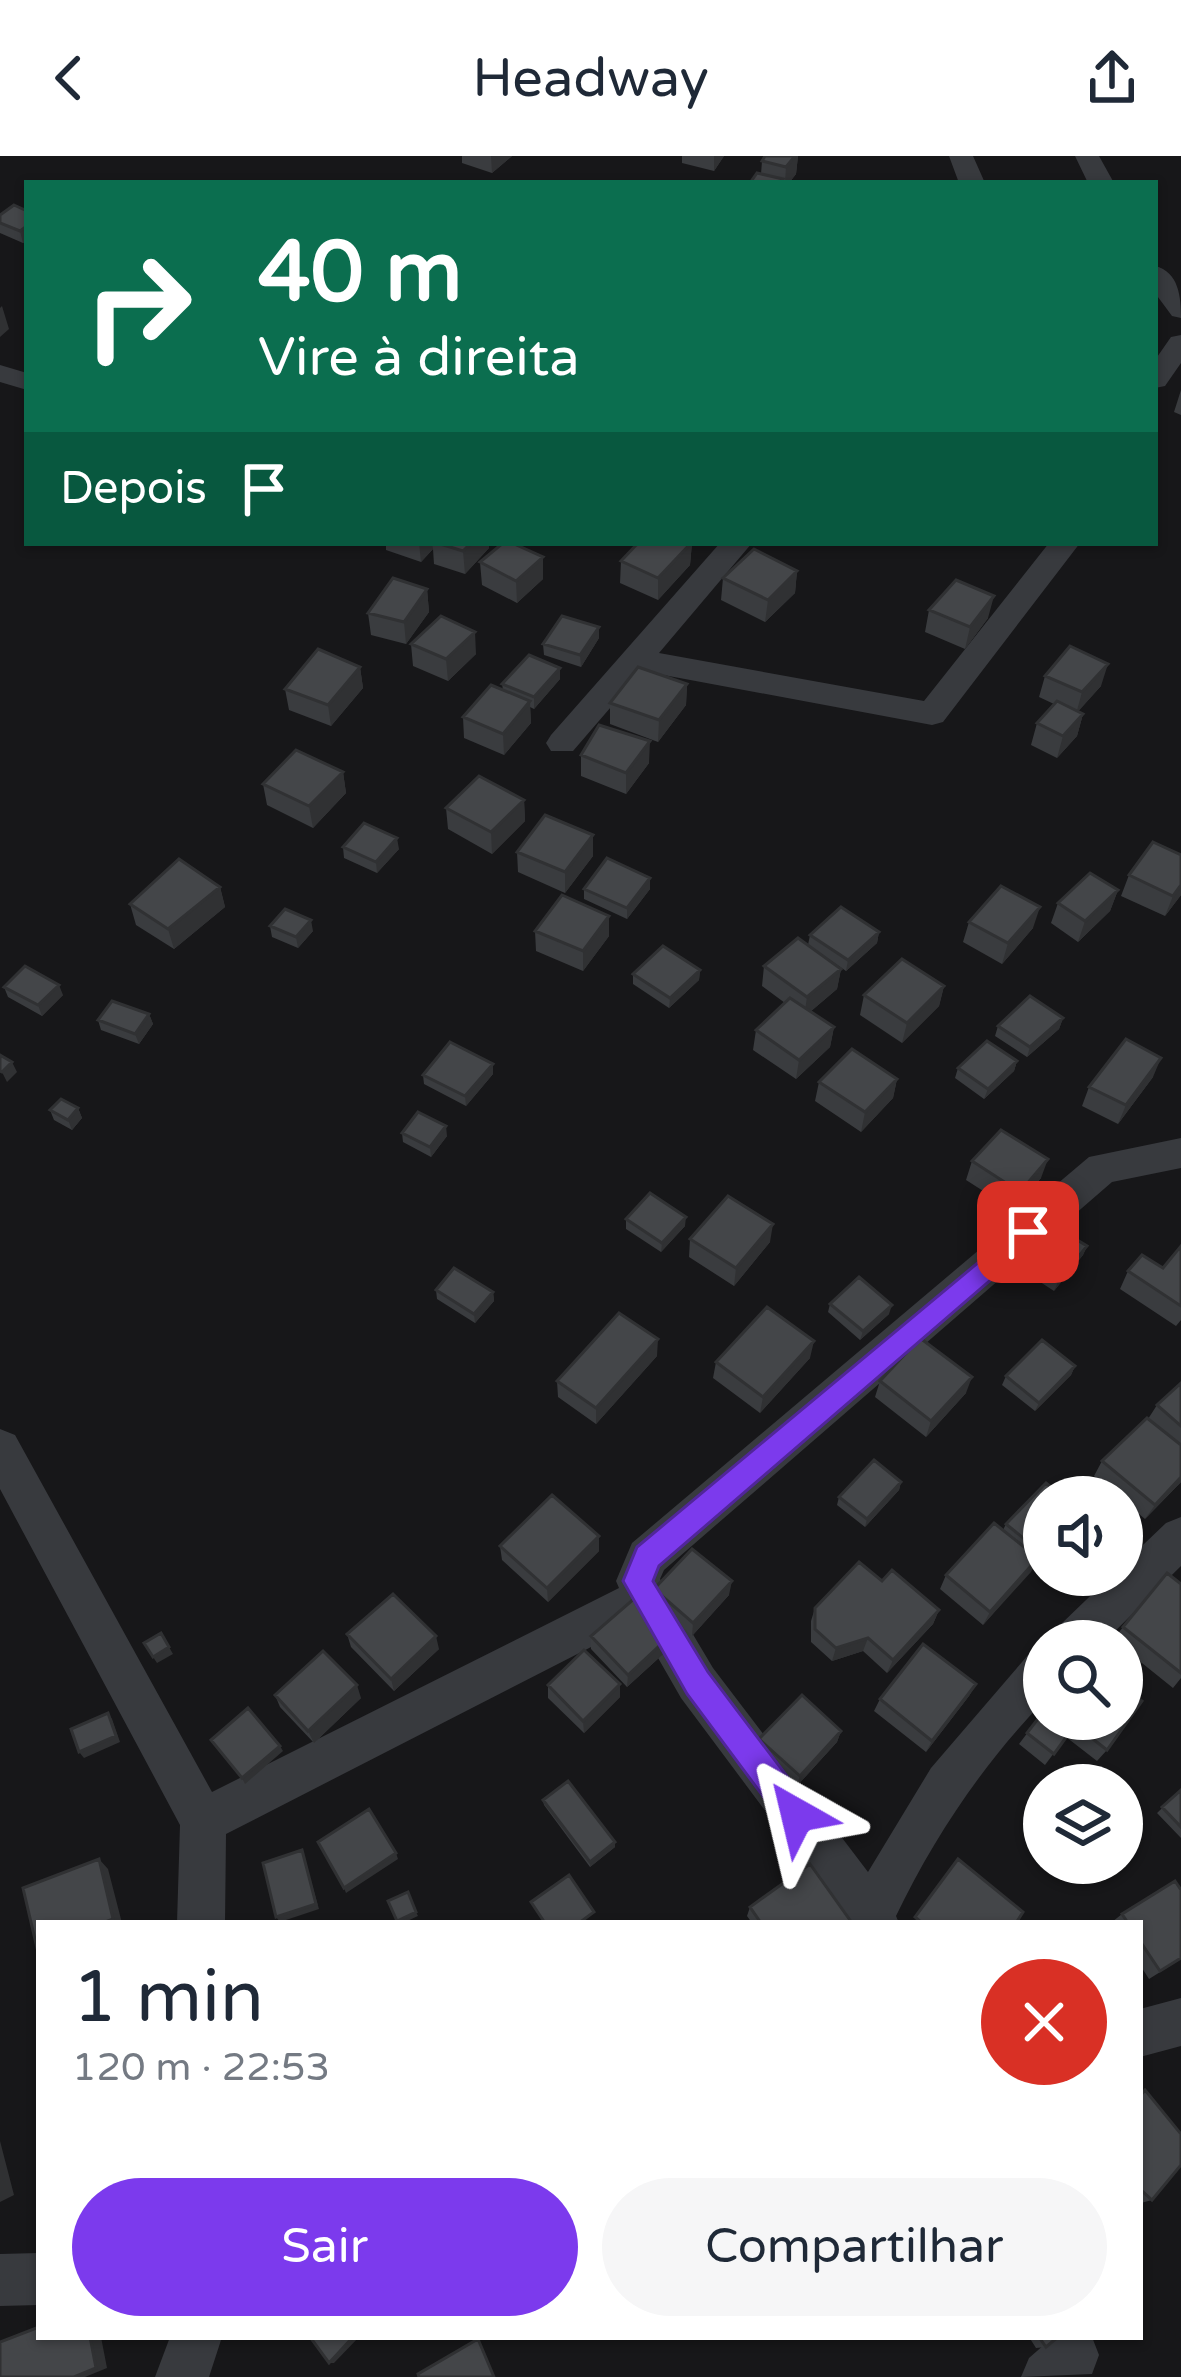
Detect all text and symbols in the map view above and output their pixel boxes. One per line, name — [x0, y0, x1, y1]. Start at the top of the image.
icon: back — [36, 45, 102, 111]
icon: share — [1079, 45, 1145, 111]
text: Headway — [472, 46, 709, 111]
text: 40 m — [258, 223, 462, 324]
icon: right — [60, 228, 216, 384]
text: Vire à direita — [258, 325, 580, 390]
icon: arrive — [231, 456, 297, 522]
text: Depois — [60, 462, 207, 516]
pin — [977, 1181, 1079, 1283]
icon: arrive — [995, 1199, 1061, 1265]
map controls — [1023, 1476, 1143, 1884]
button: sound — [1023, 1476, 1143, 1596]
button: search — [1023, 1620, 1143, 1740]
position arrow — [734, 1752, 860, 1878]
button: layers — [1023, 1764, 1143, 1884]
text: 1 min — [72, 1955, 264, 2042]
button: close — [981, 1959, 1107, 2085]
text: 120 m · 22:53 — [72, 2044, 330, 2091]
button: Sair — [72, 2178, 578, 2316]
button: Compartilhar — [602, 2178, 1107, 2316]

